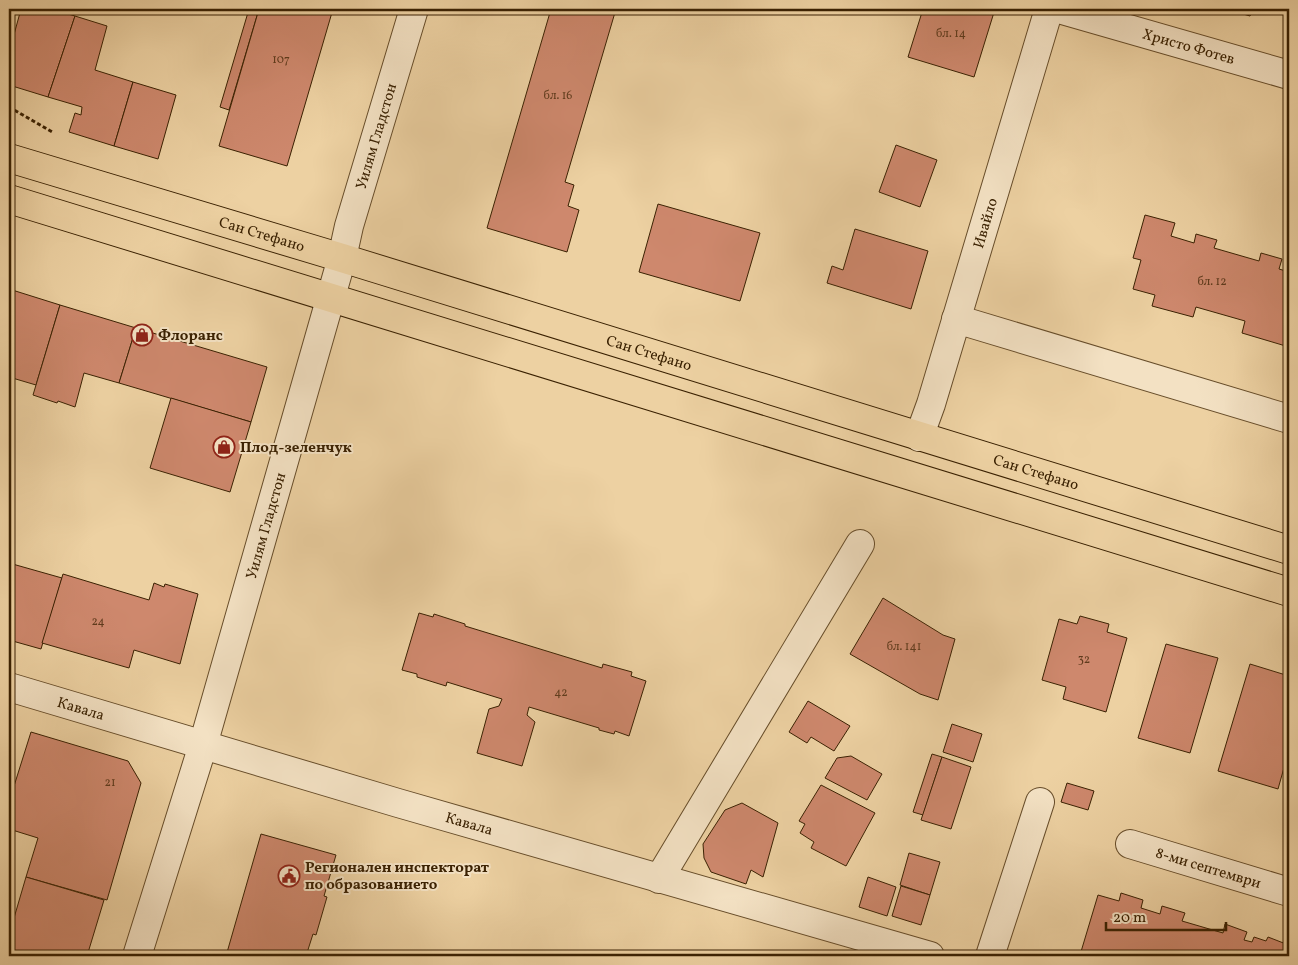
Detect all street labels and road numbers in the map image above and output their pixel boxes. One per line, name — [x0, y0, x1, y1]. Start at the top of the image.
street label: Христо Фотев — [1140, 24, 1237, 71]
street label: Уилям Гладстон — [351, 81, 403, 192]
street label: Ивайло — [969, 196, 1004, 251]
street label: Сан Стефано — [216, 213, 307, 258]
street label: Сан Стефано — [603, 331, 694, 377]
street label: Сан Стефано — [990, 450, 1081, 497]
street label: Уилям Гладстон — [242, 470, 292, 582]
street label: Кавала — [54, 693, 107, 727]
street label: Кавала — [443, 808, 495, 842]
street label: 8-ми септември — [1153, 843, 1263, 895]

